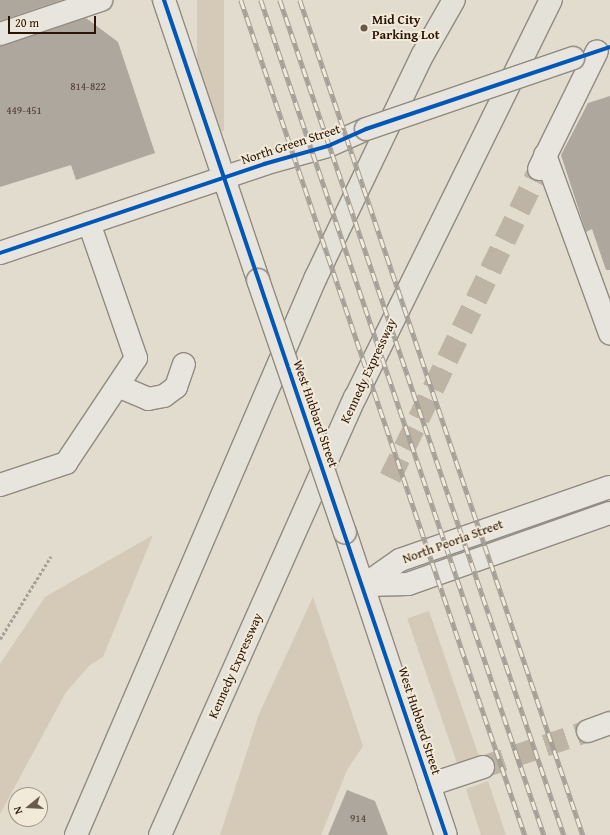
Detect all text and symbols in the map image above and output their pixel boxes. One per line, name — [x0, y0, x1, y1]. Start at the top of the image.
scale bar — [10, 8, 98, 34]
place label: Mid City Parking Lot — [372, 13, 440, 44]
text: 20 m — [15, 14, 39, 31]
marker: Mid City Parking Lot — [359, 23, 369, 33]
house number: 814-822 — [70, 79, 106, 93]
house number: 449-451 — [6, 103, 42, 117]
street label: North Green Street — [239, 122, 343, 168]
street label: Kennedy Expressway — [338, 316, 400, 426]
street label: West Hubbard Street — [289, 358, 341, 470]
street label: North Peoria Street — [401, 517, 505, 567]
street label: Kennedy Expressway — [206, 611, 266, 721]
street label: West Hubbard Street — [394, 665, 444, 777]
north arrow — [8, 787, 48, 827]
text: N — [9, 804, 26, 816]
house number: 914 — [350, 811, 366, 825]

